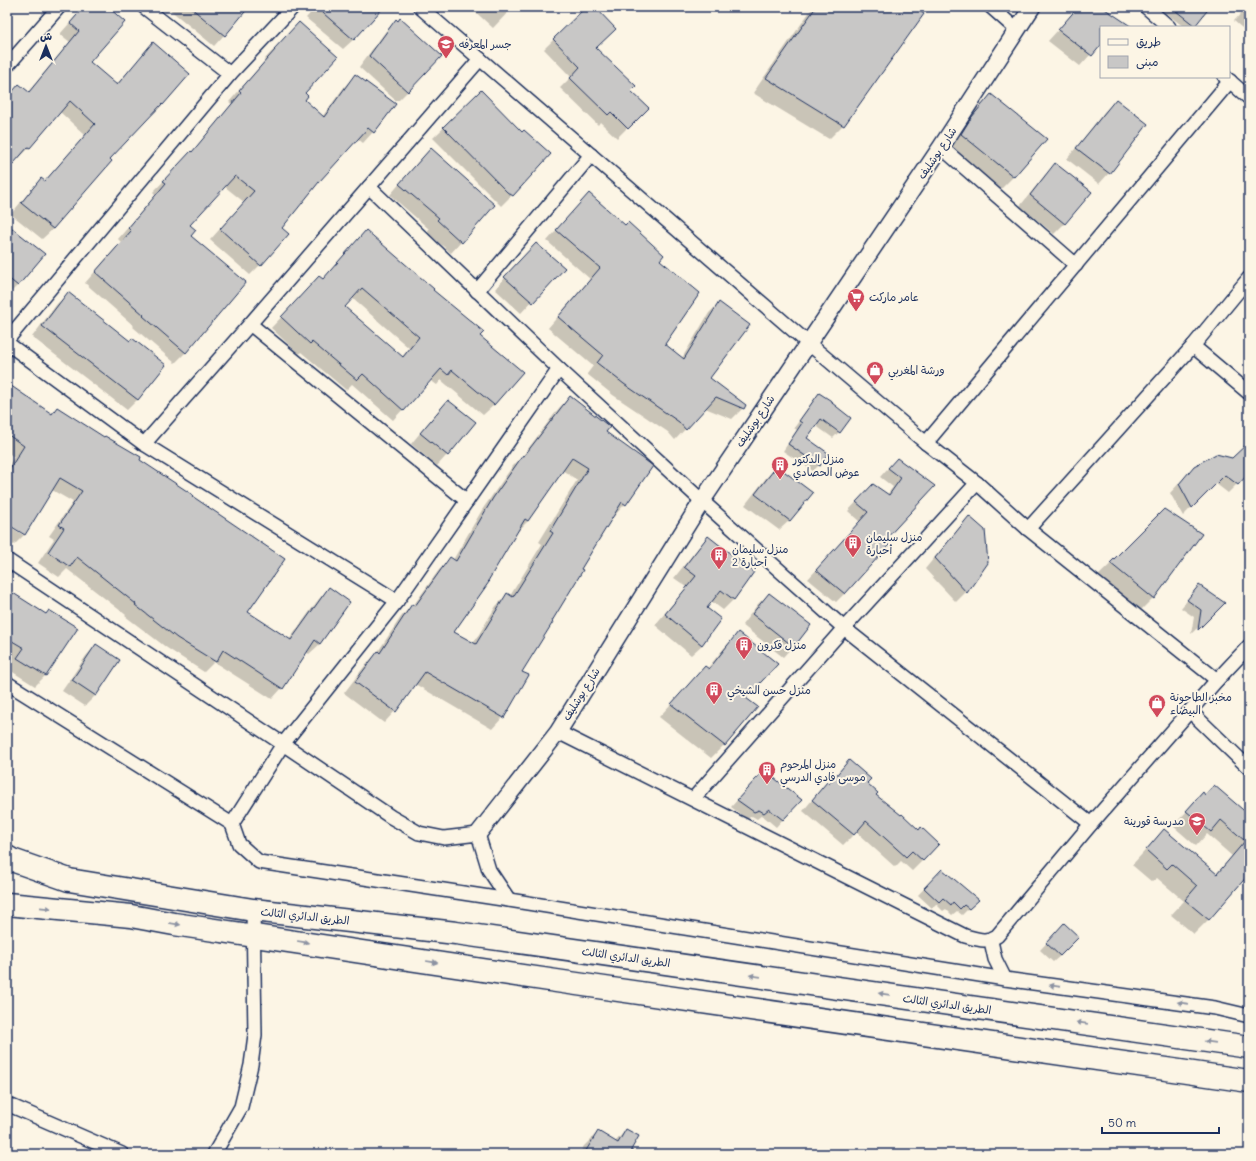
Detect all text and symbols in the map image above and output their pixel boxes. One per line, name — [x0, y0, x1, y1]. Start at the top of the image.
north arrow — [26, 26, 66, 66]
legend — [1100, 26, 1230, 78]
text: ش — [40, 29, 52, 43]
school or university icon: جسر المعرفه — [436, 34, 456, 59]
text: طريق — [1136, 34, 1161, 49]
place label: جسر المعرفه — [459, 37, 512, 51]
text: مبنى — [1136, 54, 1159, 70]
street label: شارع بوشليف — [914, 124, 961, 183]
supermarket icon: عامر ماركت — [846, 287, 866, 312]
place label: عامر ماركت — [869, 290, 919, 304]
shop icon: ورشة المغربي — [865, 360, 885, 385]
place label: ورشة المغربي — [888, 363, 945, 381]
street label: شارع بوشليف — [732, 392, 779, 451]
place label: منزل الدكتور عوض الحصادي — [792, 452, 860, 481]
building icon: منزل الدكتور عوض الحصادي — [770, 455, 790, 480]
place label: منزل سليمان أحبارة — [866, 530, 923, 558]
building icon: منزل سليمان أحبارة — [843, 533, 863, 558]
place label: منزل سليمان أحبارة 2 — [732, 542, 789, 570]
building icon: منزل سليمان أحبارة 2 — [709, 545, 729, 570]
building icon: منزل فكرون — [734, 635, 754, 660]
place label: منزل فكرون — [757, 638, 807, 652]
street label: شارع بوشليف — [559, 665, 605, 724]
building icon: منزل حسن الشيخي — [704, 680, 724, 705]
place label: منزل حسن الشيخي — [727, 683, 811, 701]
place label: مخبز الطاحونة البيضاء — [1170, 690, 1232, 718]
shop icon: مخبز الطاحونة البيضاء — [1147, 693, 1167, 718]
place label: منزل المرحوم موسى فادي الدرسي — [780, 757, 866, 788]
building icon: منزل المرحوم موسى فادي الدرسي — [757, 760, 777, 785]
school or university icon: مدرسة قورينة — [1187, 811, 1207, 836]
place label: مدرسة قورينة — [1124, 814, 1184, 829]
one-way arrow — [40, 904, 52, 911]
street label: الطريق الدائري الثالث — [260, 904, 350, 930]
one-way arrow — [169, 921, 181, 927]
one-way arrow — [297, 940, 309, 946]
street label: الطريق الدائري الثالث — [581, 944, 671, 972]
one-way arrow — [426, 959, 438, 965]
one-way arrow — [749, 973, 761, 979]
one-way arrow — [1048, 983, 1061, 989]
one-way arrow — [878, 991, 890, 997]
street label: الطريق الدائري الثالث — [902, 991, 992, 1019]
one-way arrow — [1177, 1000, 1189, 1006]
one-way arrow — [1076, 1020, 1088, 1026]
one-way arrow — [1204, 1039, 1216, 1045]
scale bar — [1102, 1109, 1219, 1135]
text: 50 m — [1108, 1115, 1137, 1130]

